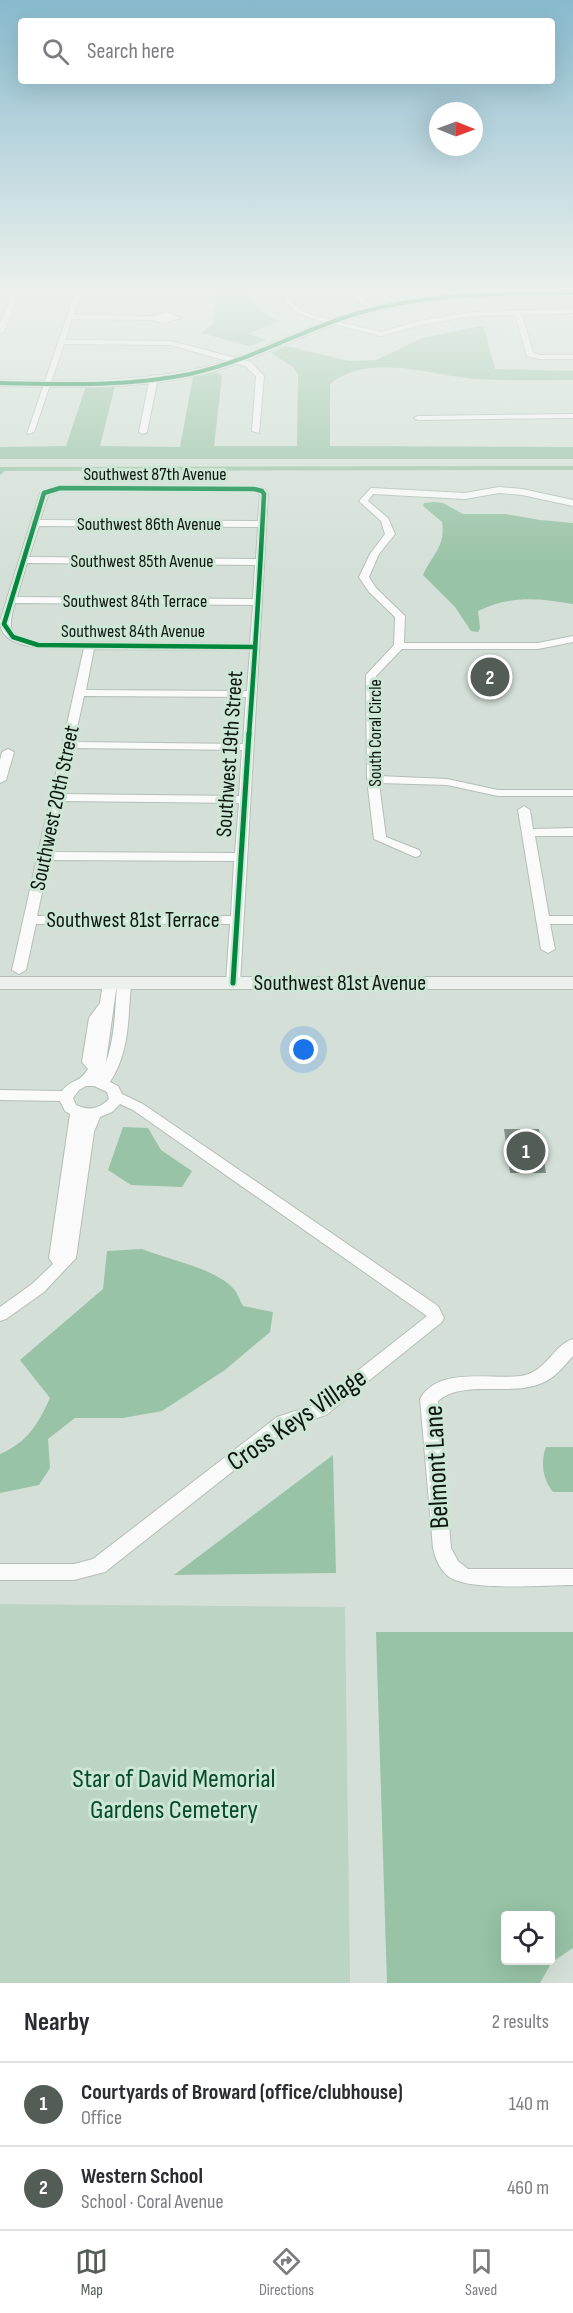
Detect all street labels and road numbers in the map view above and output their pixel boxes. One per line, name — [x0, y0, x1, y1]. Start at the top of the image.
street label: Southwest 87th Avenue — [83, 464, 227, 485]
street label: Southwest 86th Avenue — [77, 514, 221, 535]
street label: Southwest 85th Avenue — [70, 551, 214, 572]
street label: Southwest 84th Terrace — [63, 591, 207, 612]
street label: Southwest 84th Avenue — [61, 621, 205, 642]
street label: Southwest 19th Street — [211, 670, 249, 838]
street label: South Coral Circle — [365, 679, 386, 787]
street label: Southwest 20th Street — [24, 723, 86, 893]
street label: Southwest 81st Terrace — [46, 907, 220, 934]
street label: Southwest 81st Avenue — [254, 970, 426, 997]
street label: Cross Keys Village — [221, 1362, 373, 1478]
street label: Belmont Lane — [418, 1404, 456, 1530]

